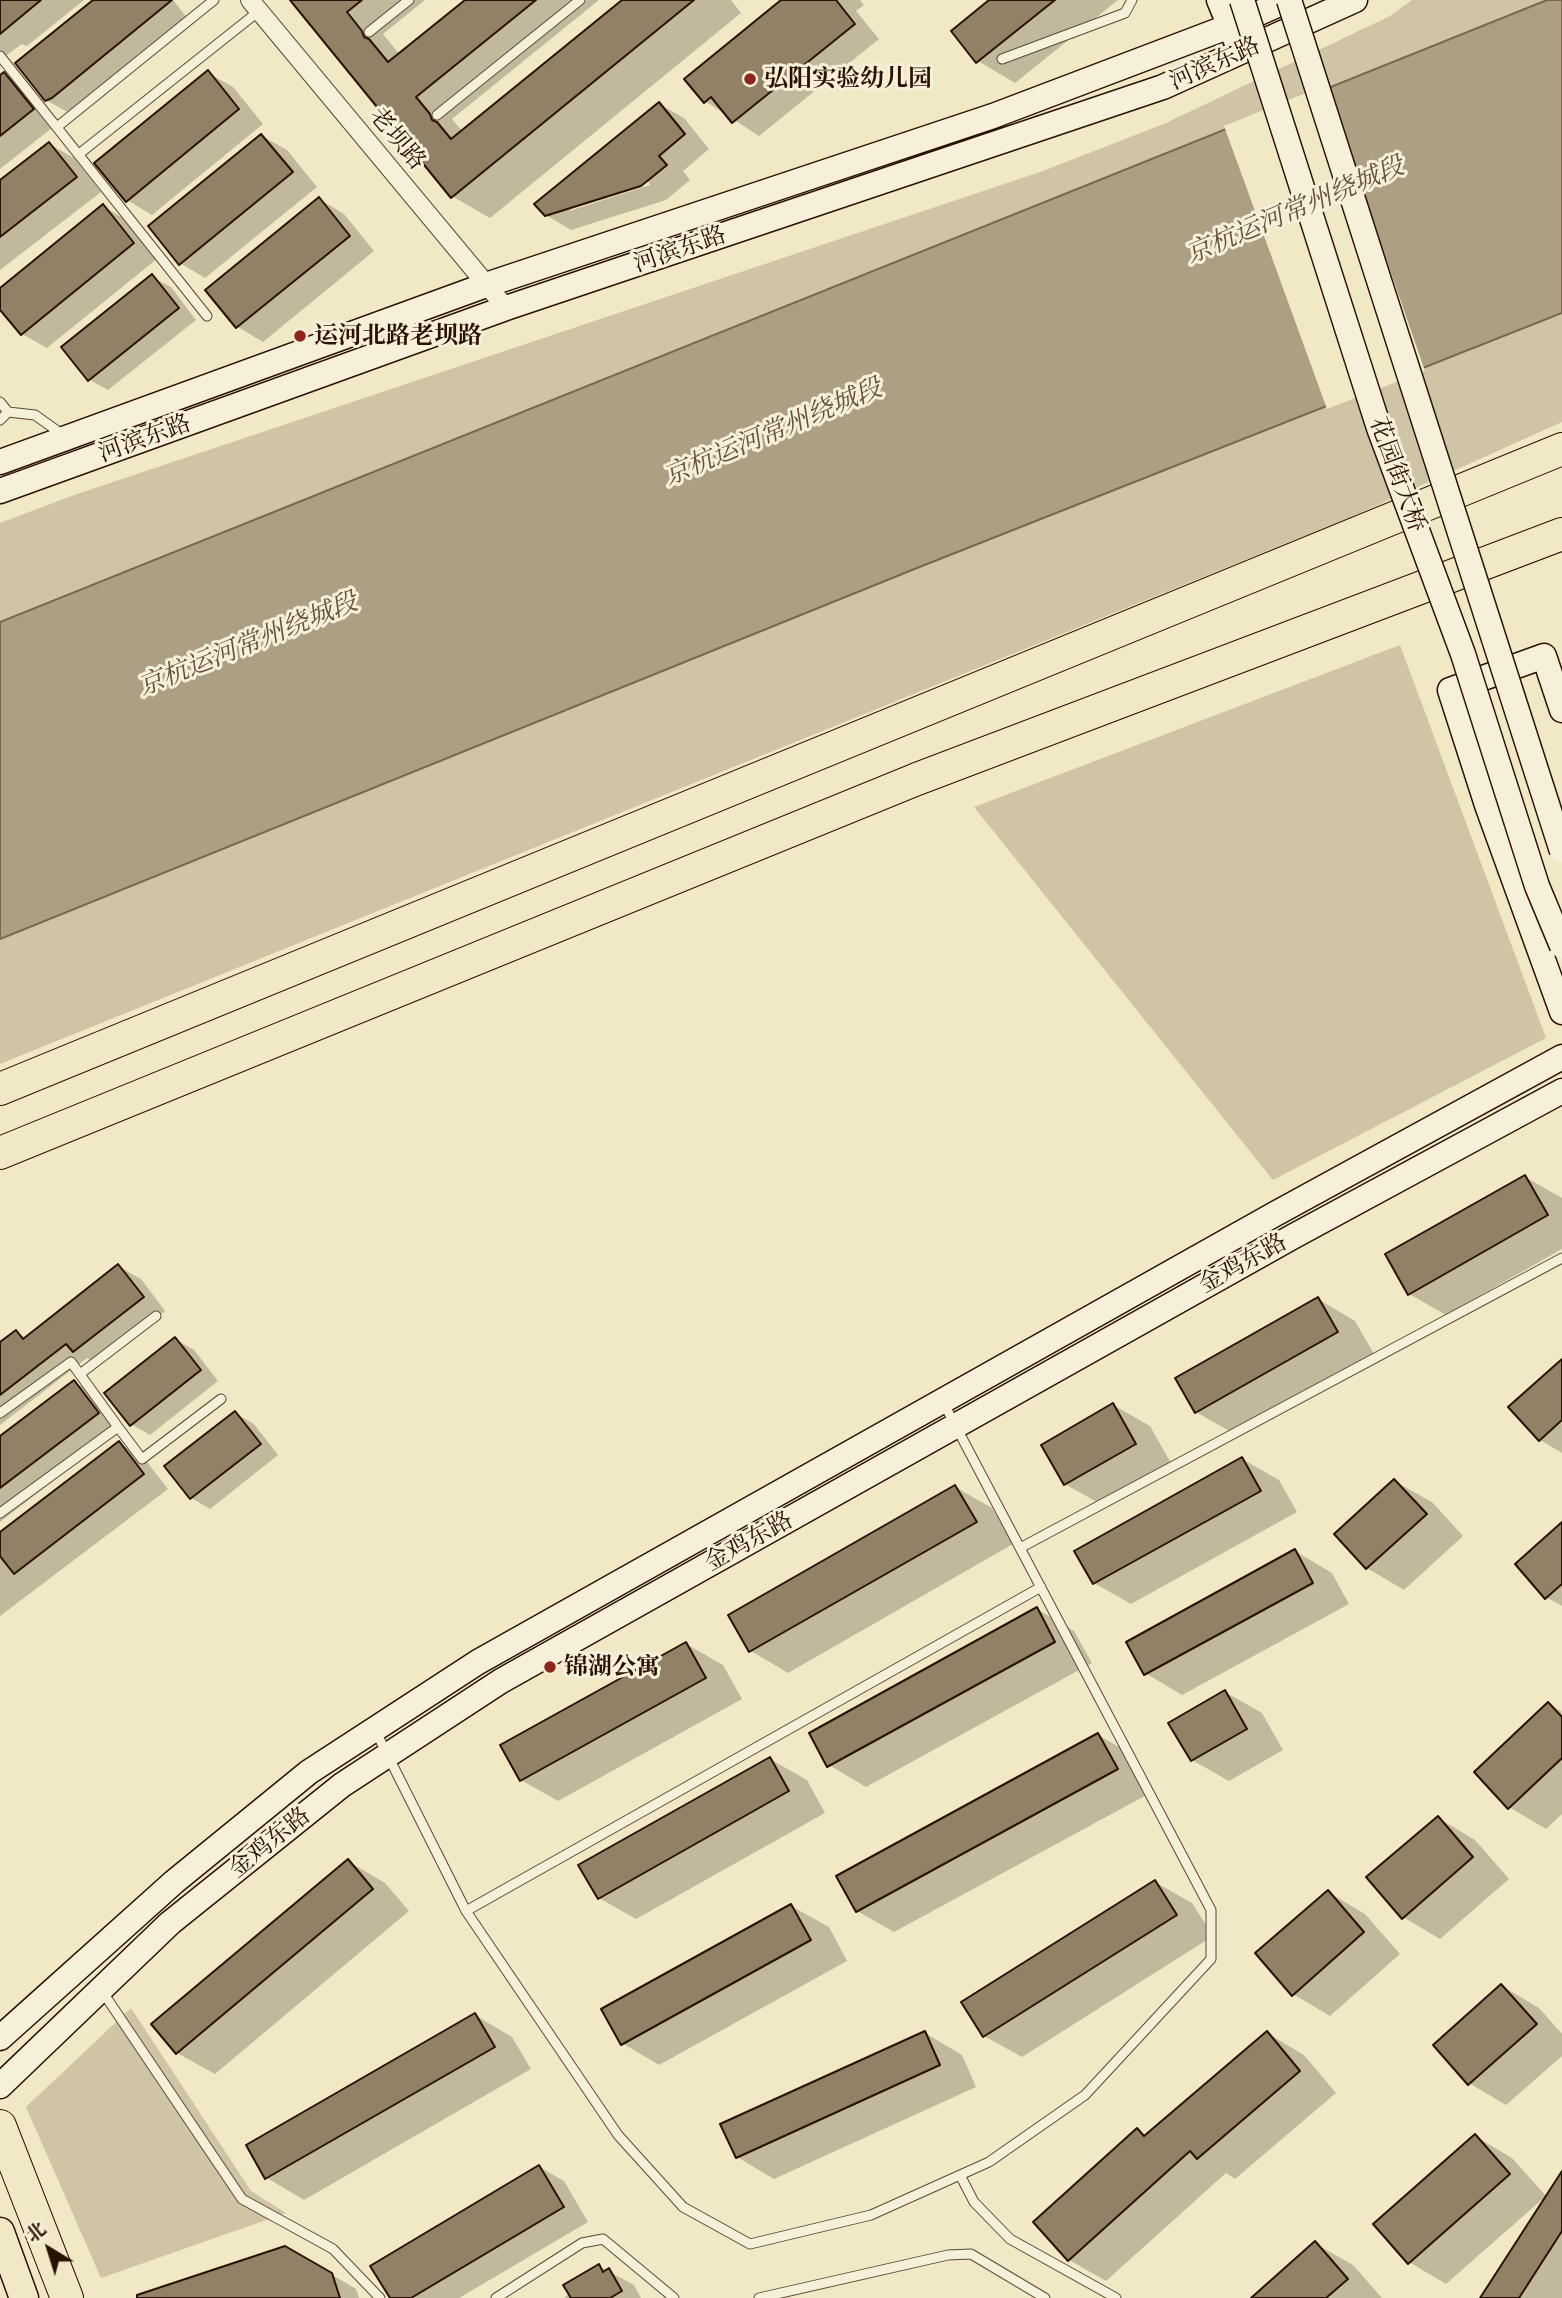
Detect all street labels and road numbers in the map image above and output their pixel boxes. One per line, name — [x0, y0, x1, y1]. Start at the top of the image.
street label: 河滨东路 — [1165, 31, 1265, 97]
street label: 老坝路 — [363, 102, 431, 176]
street label: 河滨东路 — [630, 221, 730, 279]
street label: 河滨东路 — [95, 409, 195, 469]
street label: 花园街大桥 — [1363, 414, 1431, 536]
street label: 金鸡东路 — [1194, 1228, 1292, 1300]
street label: 金鸡东路 — [700, 1506, 798, 1578]
street label: 金鸡东路 — [224, 1802, 316, 1884]

